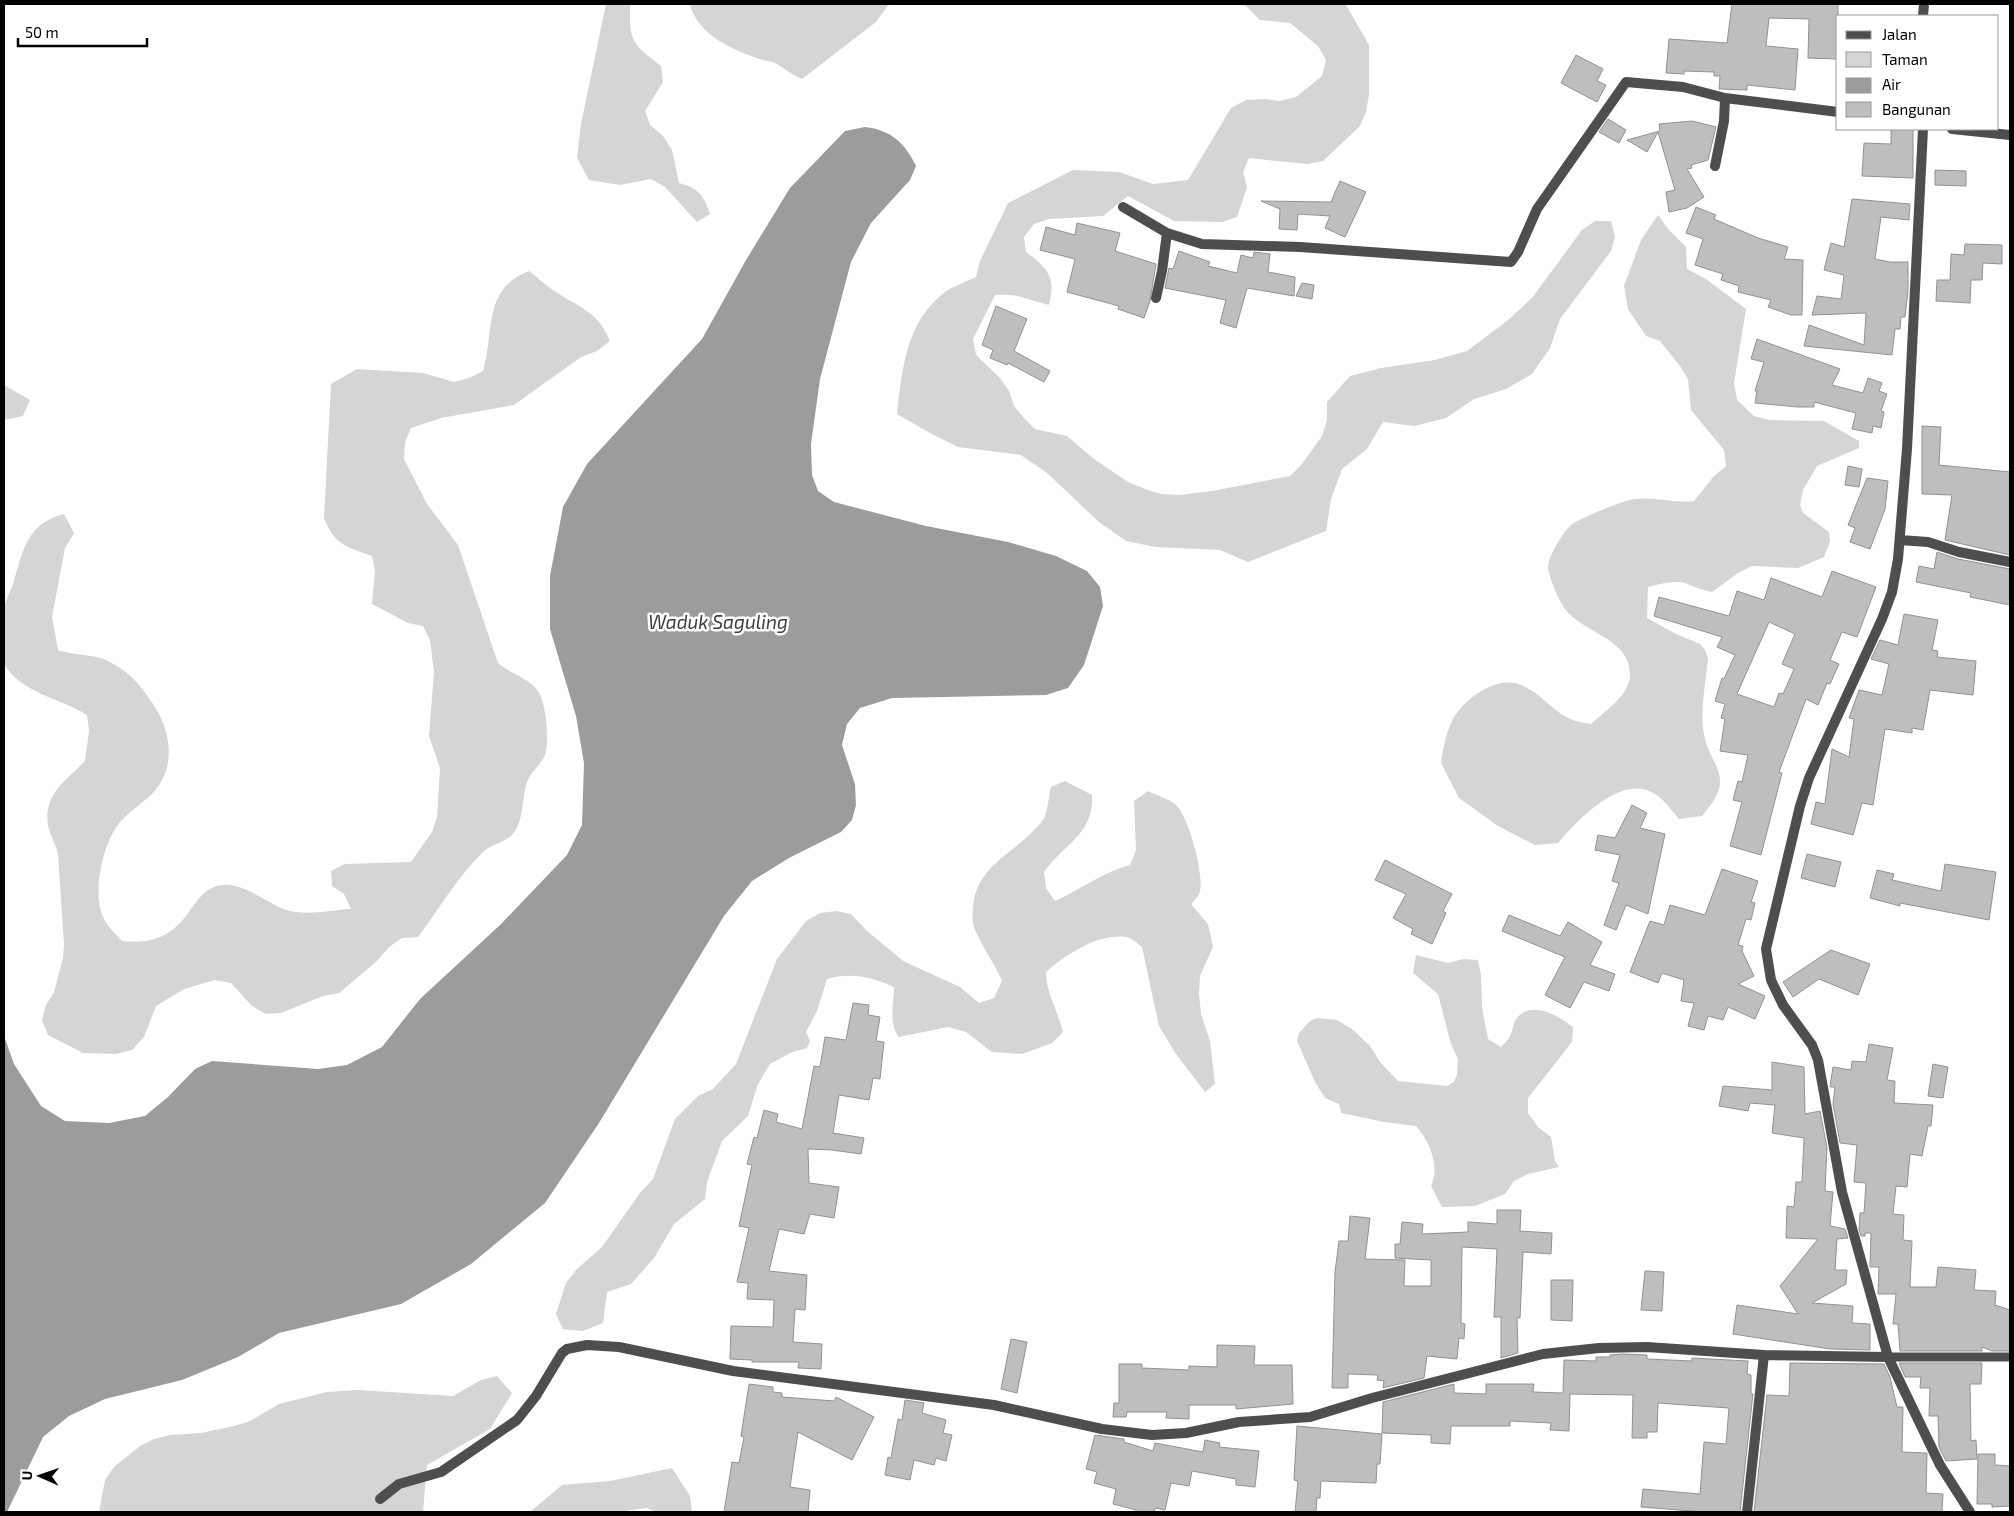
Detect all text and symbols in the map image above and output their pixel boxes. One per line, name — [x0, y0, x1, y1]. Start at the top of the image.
scale bar — [18, 15, 146, 47]
legend — [1836, 15, 1999, 130]
text: 50 m — [25, 23, 59, 41]
text: Jalan — [1882, 25, 1917, 43]
text: Taman — [1882, 50, 1928, 68]
text: Air — [1882, 75, 1901, 93]
text: Bangunan — [1882, 100, 1951, 118]
water label: Waduk Saguling — [648, 610, 788, 633]
north arrow — [15, 1451, 65, 1501]
text: U — [18, 1470, 35, 1481]

